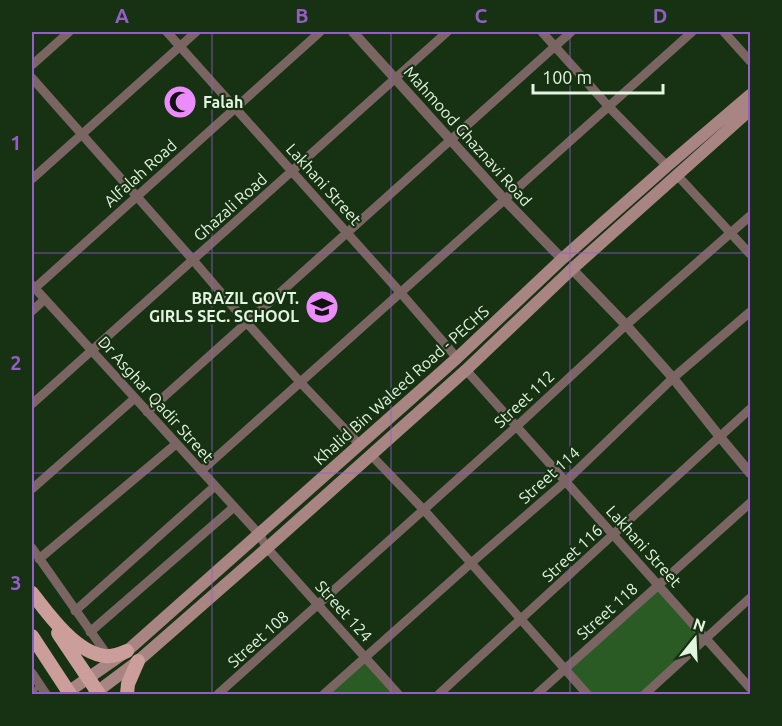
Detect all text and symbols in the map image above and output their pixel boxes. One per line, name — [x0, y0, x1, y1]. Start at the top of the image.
text: A — [115, 4, 129, 27]
text: B — [295, 4, 309, 27]
text: C — [475, 4, 488, 27]
text: D — [653, 4, 667, 27]
scale bar — [533, 57, 664, 95]
street label: Mahmood Ghaznavi Road — [401, 62, 535, 210]
text: 100 m — [542, 67, 592, 87]
mosque icon: Falah — [162, 84, 198, 120]
place label: Falah — [203, 93, 243, 111]
text: 1 — [10, 131, 22, 154]
street label: Alfalah Road — [100, 136, 180, 210]
street label: Lakhani Street — [283, 140, 366, 229]
street label: Ghazali Road — [190, 169, 270, 245]
place label: BRAZIL GOVT. GIRLS SEC. SCHOOL — [149, 289, 299, 325]
school or university icon: BRAZIL GOVT. GIRLS SEC. SCHOOL — [304, 289, 340, 325]
street label: Khalid Bin Waleed Road - PECHS — [310, 302, 492, 468]
street label: Dr Asghar Qadir Street — [95, 332, 218, 466]
text: 2 — [10, 351, 22, 374]
street label: Street 112 — [490, 367, 558, 431]
street label: Street 114 — [515, 443, 583, 507]
street label: Lakhani Street — [603, 502, 686, 591]
street label: Street 116 — [538, 521, 606, 585]
text: 3 — [10, 571, 22, 594]
street label: Street 124 — [312, 577, 376, 645]
street label: Street 118 — [573, 579, 641, 643]
street label: Street 108 — [224, 607, 292, 671]
north arrow — [665, 609, 725, 669]
text: N — [691, 614, 708, 635]

